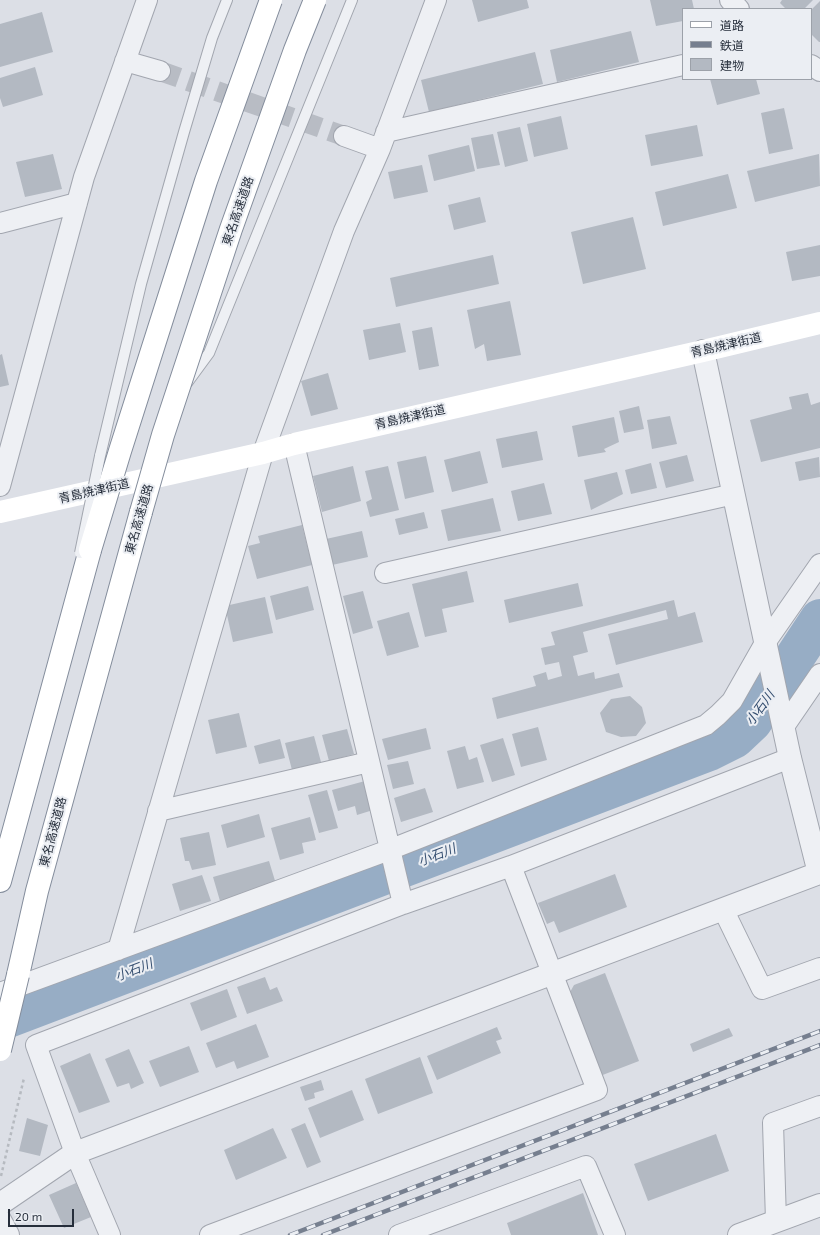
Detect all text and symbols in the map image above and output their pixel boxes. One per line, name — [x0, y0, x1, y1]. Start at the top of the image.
legend — [682, 8, 812, 80]
text: 道路 — [720, 18, 744, 32]
text: 鉄道 — [720, 38, 744, 52]
text: 建物 — [720, 58, 744, 72]
street label: 東名高速道路 — [219, 175, 257, 247]
street label: 青島焼津街道 — [689, 330, 763, 360]
street label: 青島焼津街道 — [373, 402, 447, 432]
street label: 青島焼津街道 — [57, 476, 131, 506]
street label: 東名高速道路 — [122, 482, 156, 556]
water label: 小石川 — [742, 688, 778, 728]
street label: 東名高速道路 — [37, 795, 69, 869]
water label: 小石川 — [416, 841, 458, 869]
water label: 小石川 — [113, 956, 155, 984]
scale bar — [10, 1201, 76, 1227]
text: 20 m — [15, 1209, 42, 1223]

